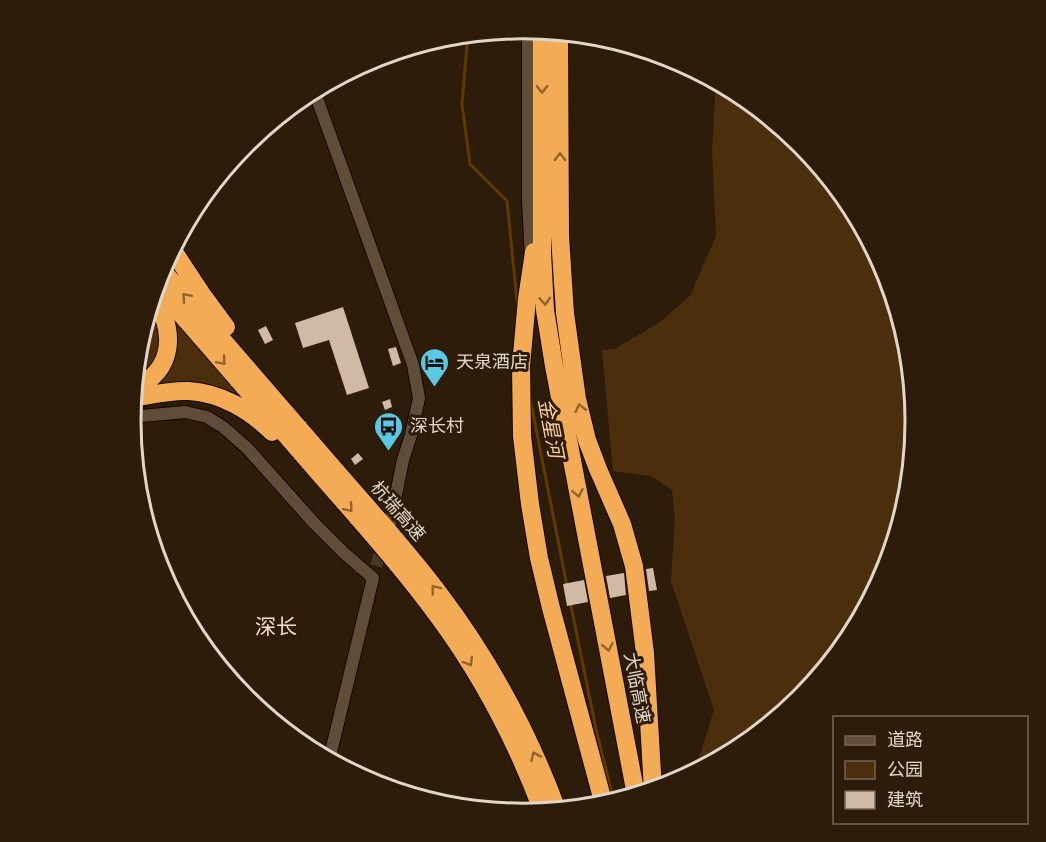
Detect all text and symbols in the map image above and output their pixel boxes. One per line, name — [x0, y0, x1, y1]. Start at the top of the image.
one-way arrow — [536, 84, 548, 93]
one-way arrow — [554, 152, 566, 161]
one-way arrow — [182, 293, 193, 304]
one-way arrow — [538, 296, 551, 305]
hotel icon: 天泉酒店 — [419, 346, 451, 388]
place label: 天泉酒店 — [456, 349, 528, 374]
one-way arrow — [215, 354, 226, 365]
water label: 金星河 — [533, 396, 571, 464]
one-way arrow — [574, 403, 587, 413]
bus stop icon: 深长村 — [373, 410, 405, 452]
place label: 深长村 — [410, 413, 464, 438]
street label: 杭瑞高速 — [365, 475, 431, 546]
one-way arrow — [571, 487, 584, 497]
one-way arrow — [342, 501, 353, 512]
one-way arrow — [432, 585, 443, 596]
district label: 深长 — [255, 612, 297, 641]
one-way arrow — [601, 642, 614, 652]
street label: 大临高速 — [618, 650, 657, 726]
one-way arrow — [462, 656, 474, 666]
legend — [833, 716, 1028, 824]
text: 道路 — [887, 727, 923, 752]
one-way arrow — [531, 751, 543, 762]
text: 公园 — [887, 757, 923, 782]
text: 建筑 — [887, 787, 923, 812]

